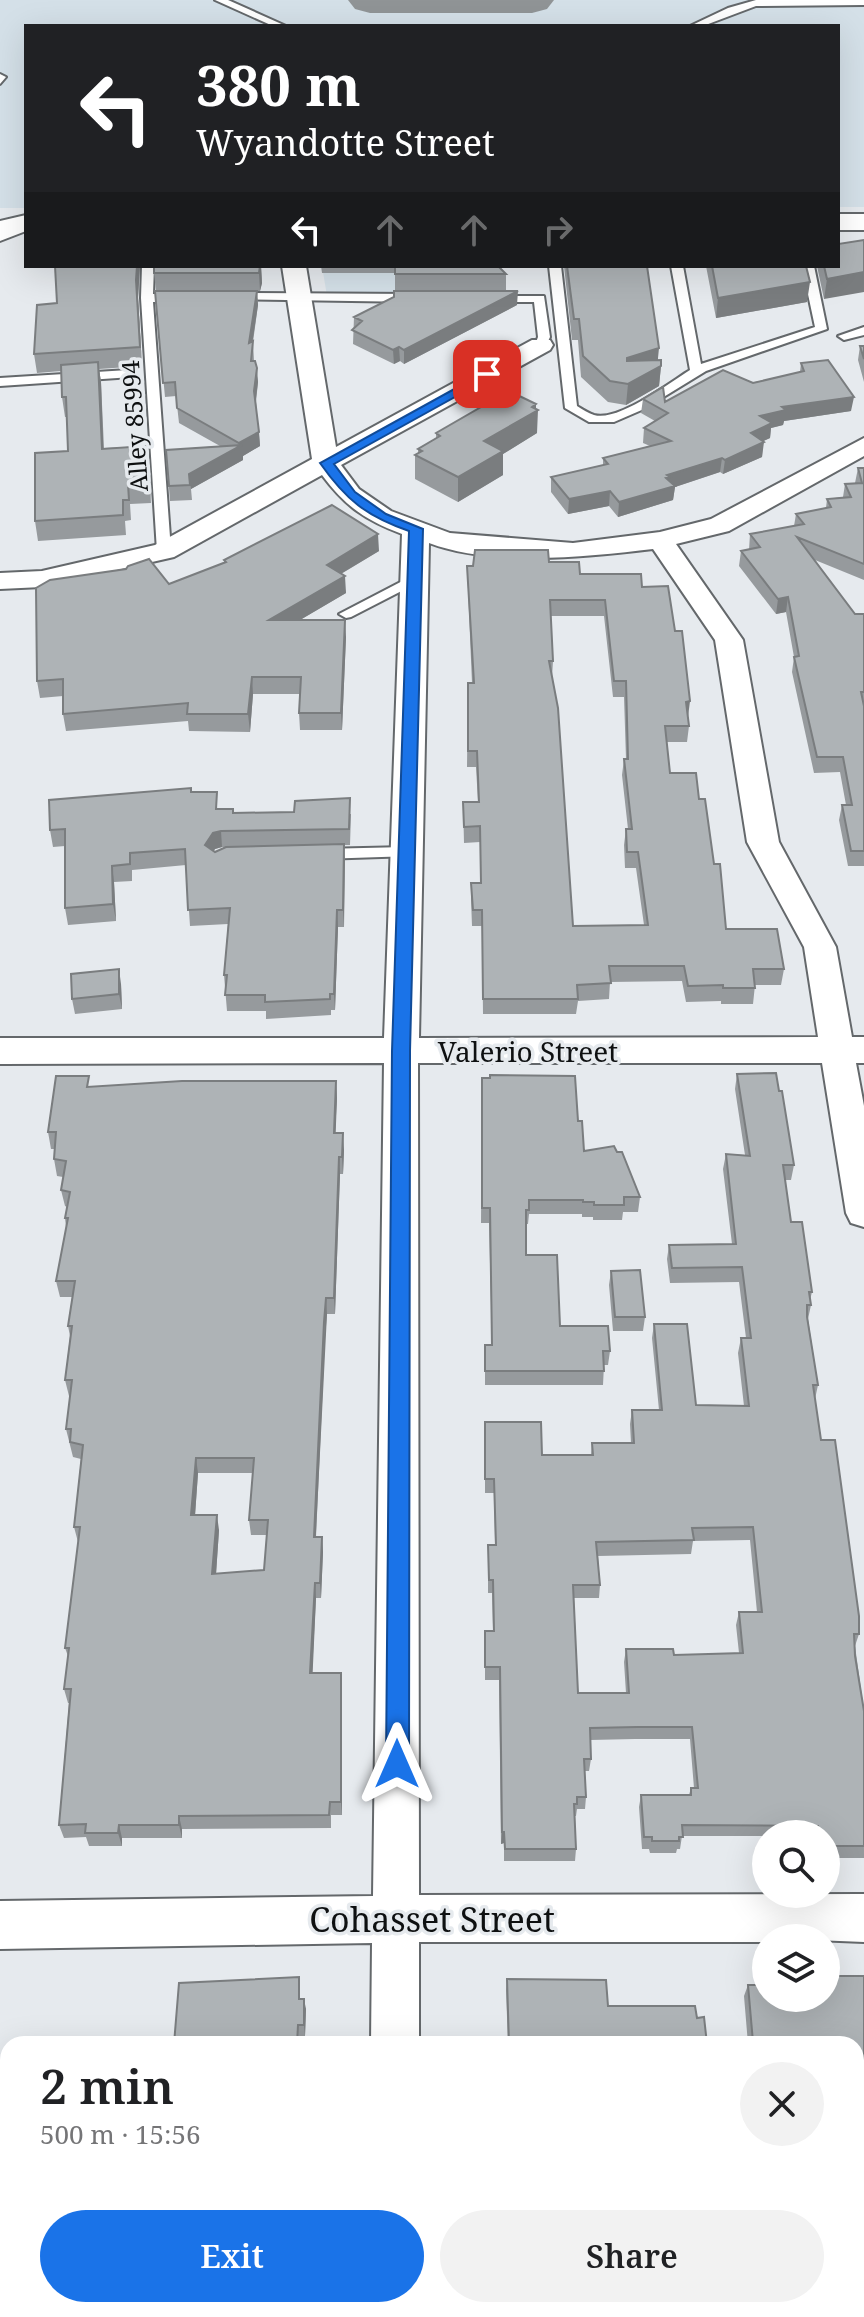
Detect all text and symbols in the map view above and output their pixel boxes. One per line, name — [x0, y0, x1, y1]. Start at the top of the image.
text: 380 m — [196, 46, 361, 122]
icon: left — [64, 56, 168, 160]
text: Wyandotte Street — [196, 118, 495, 167]
icon: left — [284, 208, 328, 252]
icon: ahead — [368, 208, 412, 252]
icon: ahead — [452, 208, 496, 252]
icon: right — [536, 208, 580, 252]
pin — [453, 340, 521, 408]
icon: arrive — [465, 352, 509, 396]
street label: Alley 85994 — [113, 359, 155, 493]
street label: Valerio Street — [438, 1032, 618, 1070]
position arrow — [355, 1722, 439, 1806]
map controls — [752, 1820, 840, 2012]
button: search — [752, 1820, 840, 1908]
street label: Cohasset Street — [309, 1896, 555, 1942]
button: layers — [752, 1924, 840, 2012]
text: 2 min — [40, 2053, 174, 2118]
button: close — [740, 2062, 824, 2146]
text: 500 m · 15:56 — [40, 2116, 201, 2152]
button: Exit — [40, 2210, 424, 2302]
button: Share — [440, 2210, 824, 2302]

